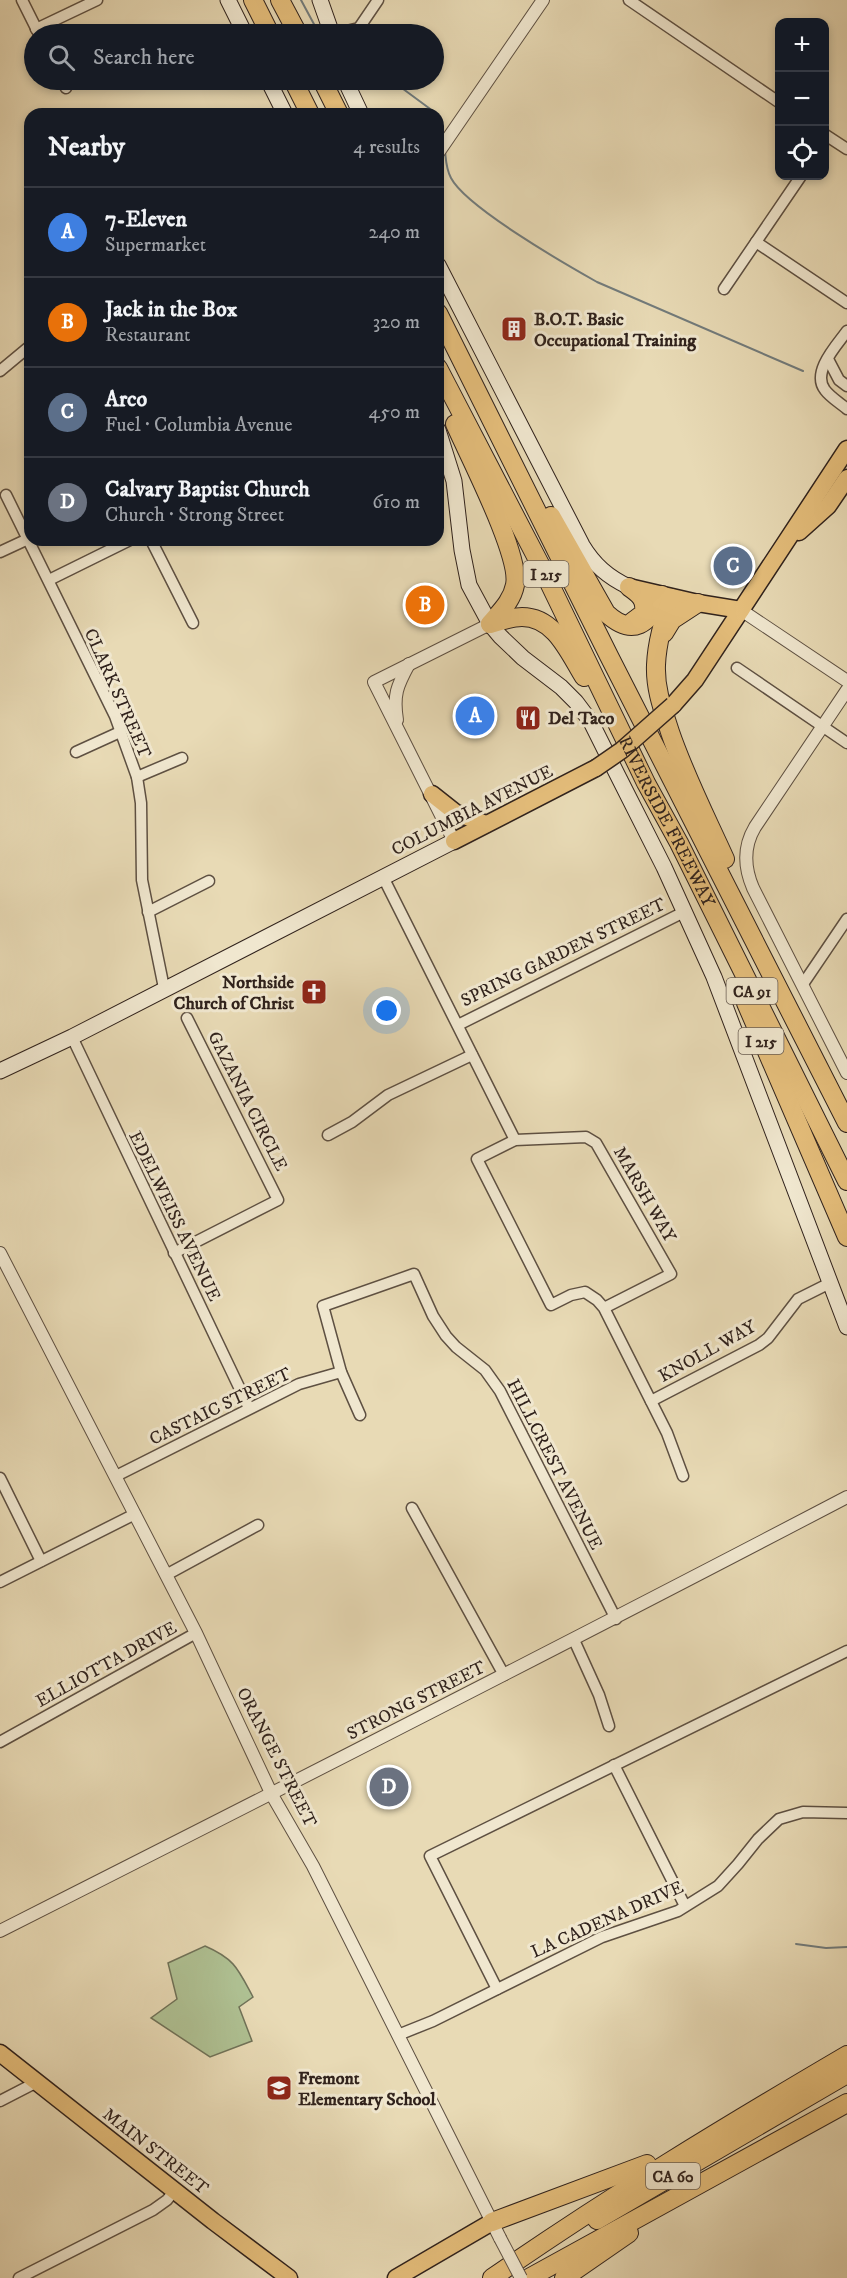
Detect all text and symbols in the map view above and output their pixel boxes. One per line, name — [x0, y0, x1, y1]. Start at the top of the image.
map controls — [775, 18, 829, 180]
button: + — [775, 18, 829, 72]
search box — [24, 24, 444, 90]
icon: search — [45, 41, 78, 74]
text: Search here — [93, 44, 195, 71]
button: − — [775, 72, 829, 126]
button: locate — [775, 126, 829, 180]
text: Nearby — [48, 131, 125, 164]
text: 4 results — [353, 135, 420, 160]
text: 7-Eleven — [105, 206, 187, 233]
text: A — [61, 220, 74, 245]
text: 240 m — [369, 220, 420, 245]
text: Supermarket — [105, 233, 206, 258]
text: Jack in the Box — [105, 296, 237, 323]
place label: B.O.T. Basic Occupational Training — [534, 309, 697, 352]
text: B — [61, 310, 74, 335]
text: 320 m — [373, 310, 420, 335]
building icon: B.O.T. Basic Occupational Training — [499, 314, 529, 344]
text: Restaurant — [105, 323, 190, 348]
text: Arco — [105, 386, 147, 413]
text: C — [61, 400, 74, 425]
text: 450 m — [369, 400, 420, 425]
text: Fuel · Columbia Avenue — [105, 413, 293, 438]
text: Calvary Baptist Church — [105, 476, 310, 503]
text: D — [60, 490, 75, 515]
text: 610 m — [372, 490, 420, 515]
text: Church · Strong Street — [105, 503, 284, 528]
pin: C — [714, 544, 752, 588]
road number: I 215 — [524, 561, 568, 587]
pin: B — [406, 582, 444, 628]
street label: CLARK STREET — [79, 625, 156, 762]
pin: A — [456, 694, 494, 738]
restaurant icon: Del Taco — [513, 703, 543, 733]
place label: Del Taco — [548, 708, 615, 730]
street label: RIVERSIDE FREEWAY — [613, 733, 719, 911]
street label: COLUMBIA AVENUE — [388, 760, 557, 861]
street label: SPRING GARDEN STREET — [457, 894, 670, 1012]
place label: Northside Church of Christ — [174, 972, 295, 1015]
church icon: Northside Church of Christ — [299, 977, 329, 1007]
road number: CA 91 — [726, 978, 777, 1004]
your location — [372, 996, 401, 1025]
street label: GAZANIA CIRCLE — [202, 1028, 292, 1175]
road number: I 215 — [738, 1028, 783, 1054]
street label: EDELWEISS AVENUE — [123, 1128, 225, 1305]
street label: MARSH WAY — [608, 1143, 681, 1247]
street label: KNOLL WAY — [655, 1316, 761, 1388]
street label: CASTAIC STREET — [146, 1363, 295, 1451]
street label: HILLCREST AVENUE — [501, 1375, 607, 1554]
street label: ELLIOTTA DRIVE — [32, 1617, 181, 1713]
street label: STRONG STREET — [343, 1656, 490, 1745]
street label: ORANGE STREET — [231, 1684, 321, 1831]
pin: D — [370, 1764, 408, 1810]
street label: LA CADENA DRIVE — [528, 1876, 687, 1963]
place label: Fremont Elementary School — [298, 2068, 436, 2111]
school or university icon: Fremont Elementary School — [264, 2073, 294, 2103]
street label: MAIN STREET — [98, 2104, 213, 2200]
road number: CA 60 — [646, 2163, 700, 2189]

